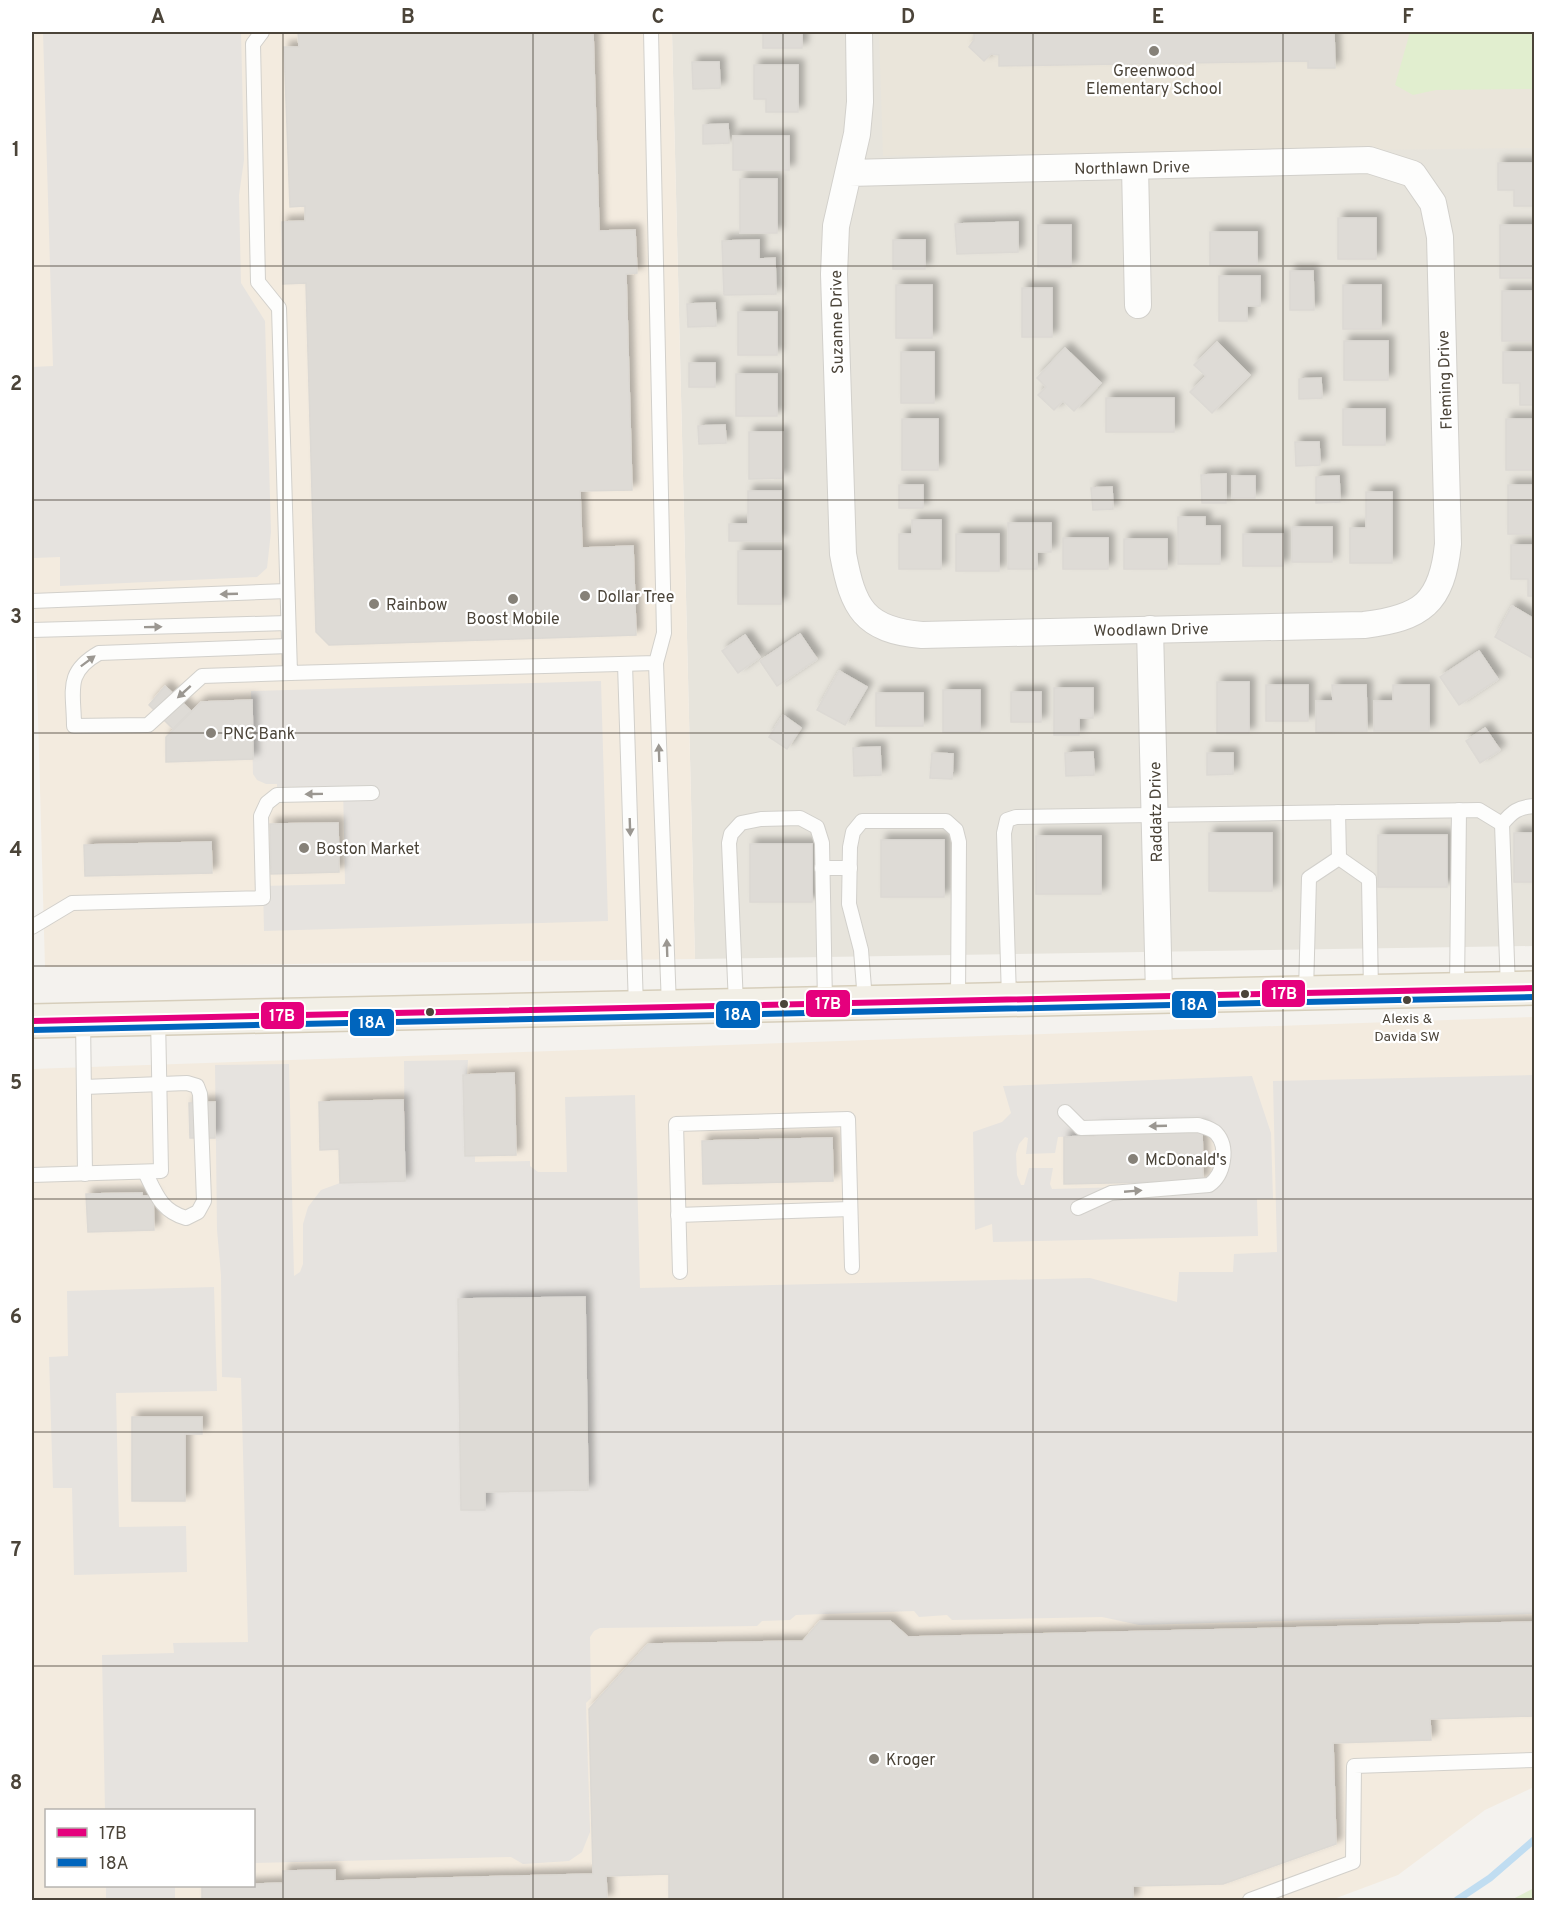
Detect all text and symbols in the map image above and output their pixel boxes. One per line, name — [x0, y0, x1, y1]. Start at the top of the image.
text: A — [151, 5, 165, 31]
text: B — [401, 5, 415, 31]
text: C — [652, 5, 664, 31]
text: D — [901, 5, 915, 31]
text: E — [1152, 5, 1164, 31]
text: F — [1402, 5, 1414, 31]
marker: Greenwood Elementary School — [1147, 44, 1161, 58]
place label: Greenwood Elementary School — [1086, 62, 1222, 100]
text: 1 — [12, 138, 20, 164]
street label: Northlawn Drive — [1074, 158, 1190, 180]
street label: Suzanne Drive — [827, 270, 849, 374]
street label: Fleming Drive — [1434, 330, 1458, 430]
text: 2 — [10, 372, 22, 398]
place label: Dollar Tree — [597, 588, 674, 608]
one-way arrow — [219, 589, 238, 598]
marker: Dollar Tree — [578, 589, 592, 603]
marker: Boost Mobile — [506, 592, 520, 606]
place label: Rainbow — [386, 596, 447, 616]
marker: Rainbow — [367, 597, 381, 611]
text: 3 — [10, 605, 22, 631]
place label: Boost Mobile — [466, 610, 560, 630]
street label: Woodlawn Drive — [1093, 620, 1209, 642]
one-way arrow — [143, 622, 162, 631]
one-way arrow — [80, 654, 96, 667]
one-way arrow — [177, 685, 192, 699]
place label: PNC Bank — [223, 725, 295, 745]
marker: PNC Bank — [204, 726, 218, 740]
one-way arrow — [655, 744, 664, 763]
street label: Raddatz Drive — [1146, 761, 1168, 863]
one-way arrow — [304, 789, 323, 799]
one-way arrow — [625, 818, 634, 837]
text: 4 — [10, 838, 22, 864]
place label: Boston Market — [316, 840, 420, 860]
marker: Boston Market — [297, 841, 311, 855]
one-way arrow — [662, 938, 671, 957]
line badge: 17B — [1261, 979, 1306, 1008]
text: 17B — [1271, 985, 1297, 1005]
unlabelled marker — [1239, 988, 1251, 1000]
line badge: 17B — [805, 989, 851, 1018]
line badge: 18A — [1171, 990, 1217, 1019]
marker: Alexis & Davida SW — [1401, 994, 1413, 1006]
text: 17B — [815, 995, 841, 1015]
text: 18A — [1180, 996, 1208, 1016]
unlabelled marker — [778, 998, 790, 1010]
line badge: 18A — [715, 1000, 761, 1029]
line badge: 17B — [260, 1001, 305, 1030]
unlabelled marker — [424, 1006, 436, 1018]
text: 18A — [724, 1006, 752, 1026]
text: 17B — [269, 1007, 295, 1027]
line badge: 18A — [349, 1008, 395, 1037]
place label: Alexis & Davida SW — [1374, 1011, 1440, 1046]
text: 18A — [358, 1014, 386, 1034]
text: 5 — [10, 1071, 22, 1097]
one-way arrow — [1148, 1121, 1167, 1131]
place label: McDonald's — [1145, 1151, 1227, 1171]
marker: McDonald's — [1126, 1152, 1140, 1166]
one-way arrow — [1124, 1186, 1143, 1196]
text: 6 — [10, 1305, 22, 1331]
text: 7 — [11, 1538, 21, 1564]
place label: Kroger — [886, 1751, 936, 1771]
marker: Kroger — [867, 1752, 881, 1766]
text: 8 — [10, 1771, 22, 1797]
legend — [45, 1809, 255, 1887]
text: 17B — [99, 1823, 127, 1846]
text: 18A — [99, 1853, 129, 1876]

